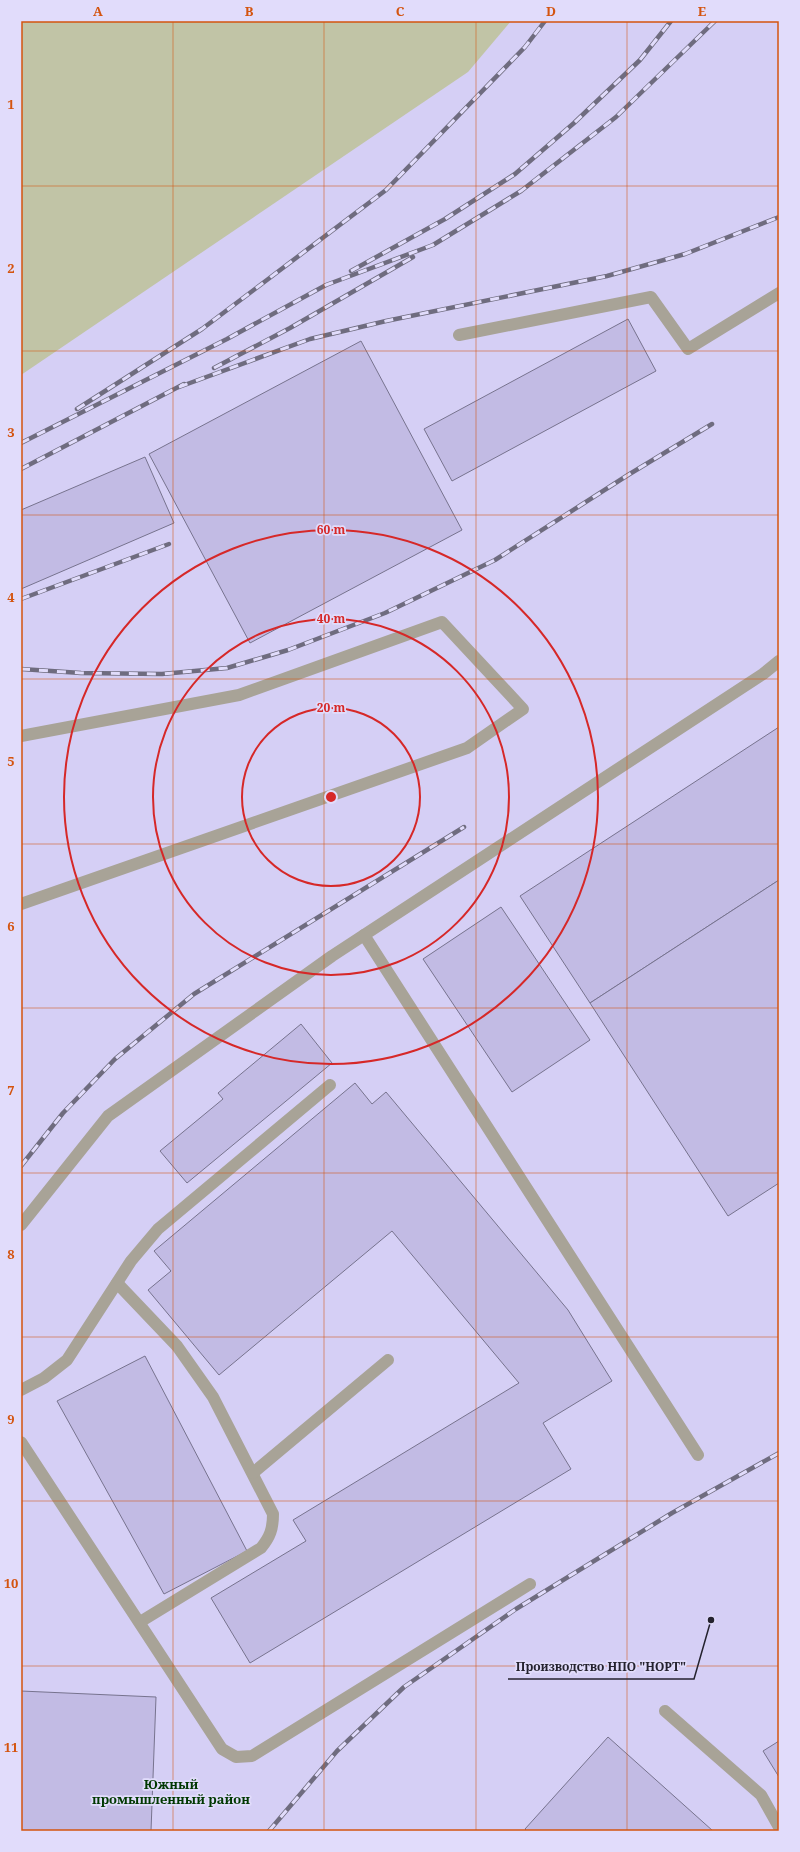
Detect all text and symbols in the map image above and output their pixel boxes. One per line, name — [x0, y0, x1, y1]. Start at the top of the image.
text: A — [93, 2, 103, 20]
text: B — [245, 2, 254, 20]
text: C — [396, 2, 405, 20]
text: D — [546, 2, 556, 20]
text: E — [698, 2, 707, 20]
text: 1 — [7, 95, 15, 113]
text: 2 — [7, 259, 15, 277]
text: 3 — [7, 423, 15, 441]
text: 60 m — [317, 521, 345, 538]
text: 4 — [7, 588, 15, 606]
text: 40 m — [317, 610, 345, 627]
text: 20 m — [317, 699, 345, 716]
text: 5 — [7, 752, 15, 770]
centre of rings — [324, 790, 338, 804]
text: 6 — [7, 917, 15, 935]
text: 7 — [7, 1081, 15, 1099]
text: 8 — [7, 1245, 15, 1263]
text: 9 — [7, 1410, 15, 1428]
text: 10 — [4, 1574, 18, 1592]
callout: Производство НПО "НОРТ" — [508, 1655, 694, 1679]
text: Производство НПО "НОРТ" — [516, 1658, 686, 1675]
text: 11 — [4, 1738, 18, 1756]
district label: Южный промышленный район — [92, 1775, 250, 1808]

